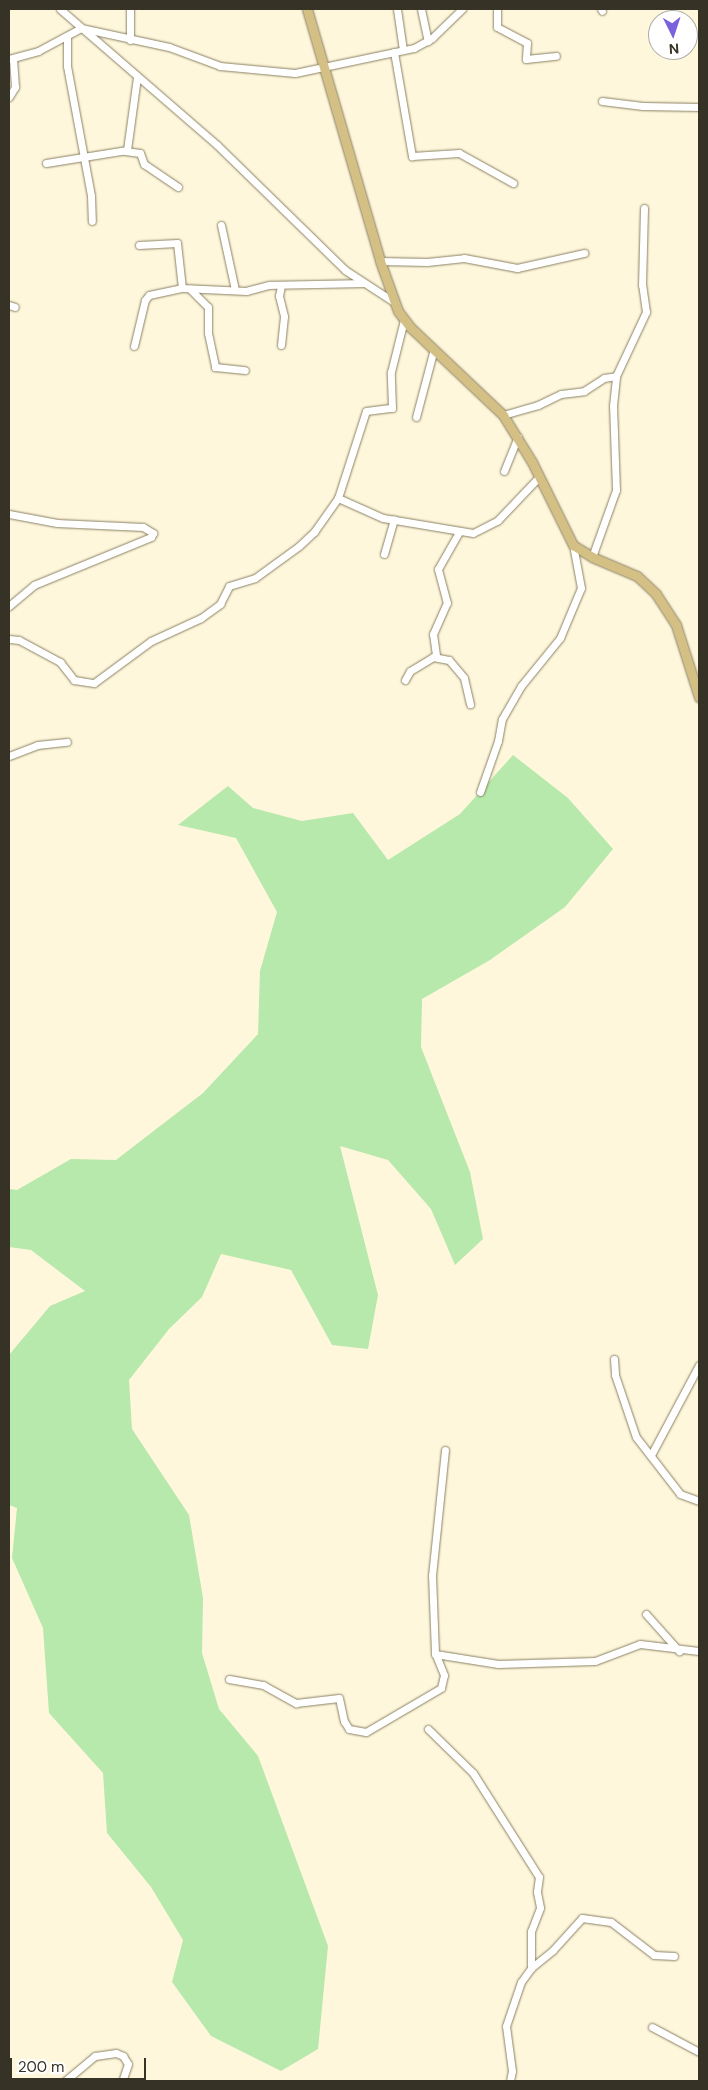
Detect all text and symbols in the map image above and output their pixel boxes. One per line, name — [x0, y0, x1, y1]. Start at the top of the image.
north arrow — [648, 10, 698, 60]
text: N — [668, 40, 680, 58]
scale bar — [12, 2048, 149, 2080]
text: 200 m — [18, 2057, 64, 2077]

